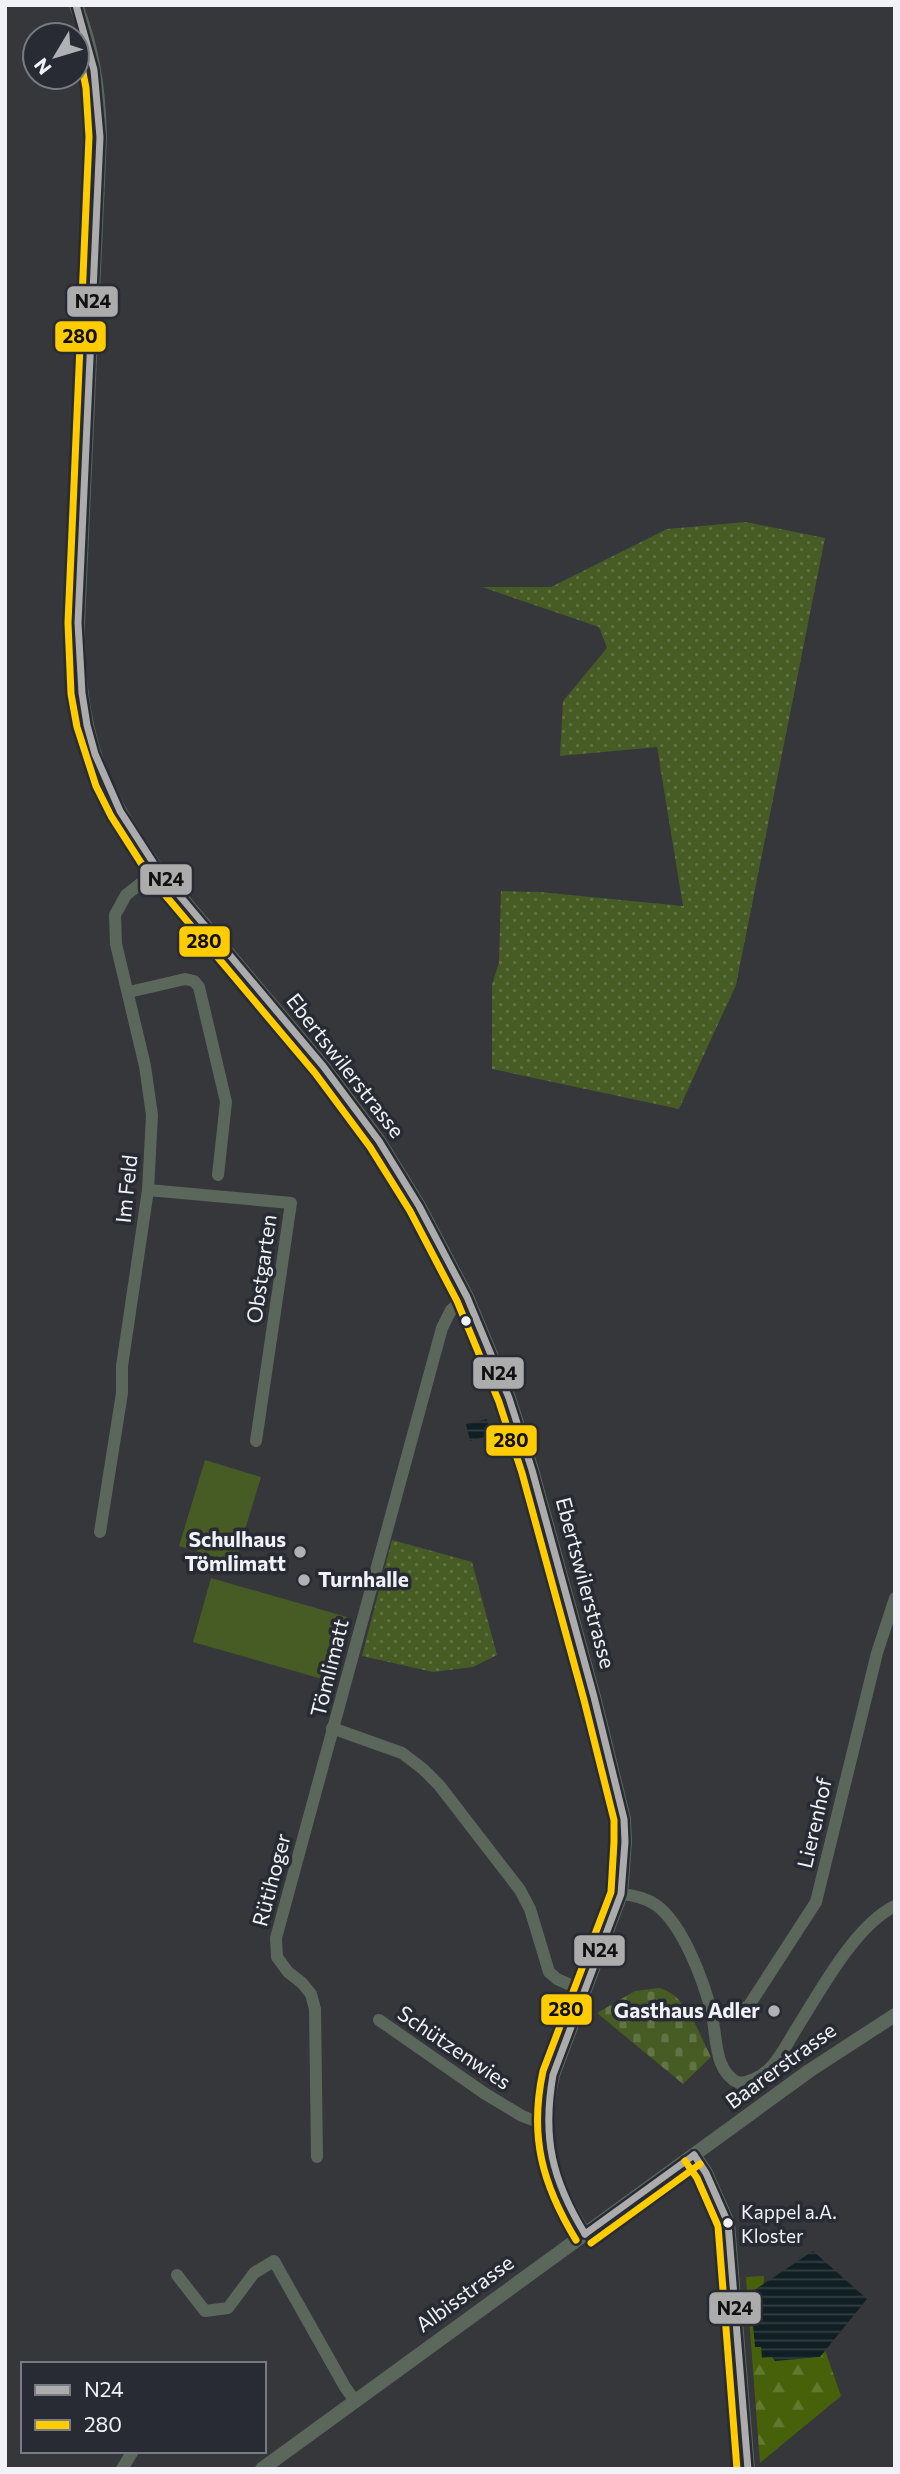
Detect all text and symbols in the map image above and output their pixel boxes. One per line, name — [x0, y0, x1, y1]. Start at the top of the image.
north arrow — [21, 21, 91, 91]
text: N — [29, 54, 56, 79]
line badge: N24 — [66, 285, 119, 318]
text: N24 — [75, 289, 112, 312]
line badge: 280 — [54, 320, 107, 353]
text: 280 — [62, 324, 98, 347]
line badge: N24 — [139, 863, 193, 896]
text: N24 — [148, 867, 185, 890]
line badge: 280 — [178, 925, 231, 958]
text: 280 — [186, 929, 222, 952]
street label: Ebertswilerstrasse — [282, 988, 410, 1142]
street label: Im Feld — [110, 1154, 142, 1224]
street label: Obstgarten — [241, 1213, 281, 1325]
unlabelled marker — [459, 1314, 473, 1328]
line badge: N24 — [472, 1356, 525, 1390]
text: N24 — [481, 1361, 518, 1384]
line badge: 280 — [485, 1424, 538, 1457]
text: 280 — [493, 1428, 529, 1451]
street label: Ebertswilerstrasse — [552, 1494, 621, 1671]
place label: Schulhaus Tömlimatt — [184, 1526, 286, 1575]
marker: Schulhaus Tömlimatt — [292, 1544, 308, 1560]
place label: Turnhalle — [318, 1566, 409, 1591]
marker: Turnhalle — [296, 1572, 312, 1588]
street label: Tömlimatt — [304, 1616, 353, 1719]
street label: Lierenhof — [791, 1774, 836, 1870]
street label: Rütihoger — [246, 1831, 295, 1929]
line badge: N24 — [573, 1934, 626, 1967]
text: N24 — [582, 1938, 619, 1961]
line badge: 280 — [540, 1993, 593, 2026]
text: 280 — [548, 1997, 584, 2020]
place label: Gasthaus Adler — [614, 1997, 760, 2022]
street label: Schützenwies — [393, 2000, 516, 2094]
marker: Gasthaus Adler — [766, 2003, 782, 2019]
street label: Baarerstrasse — [720, 2016, 840, 2113]
place label: Kappel a.A. Kloster — [741, 2200, 837, 2247]
marker: Kappel a.A. Kloster — [721, 2216, 735, 2230]
street label: Albisstrasse — [410, 2249, 518, 2337]
line badge: N24 — [708, 2291, 762, 2325]
text: N24 — [717, 2296, 754, 2319]
legend — [21, 2362, 266, 2453]
text: N24 — [84, 2376, 124, 2401]
text: 280 — [84, 2411, 122, 2436]

